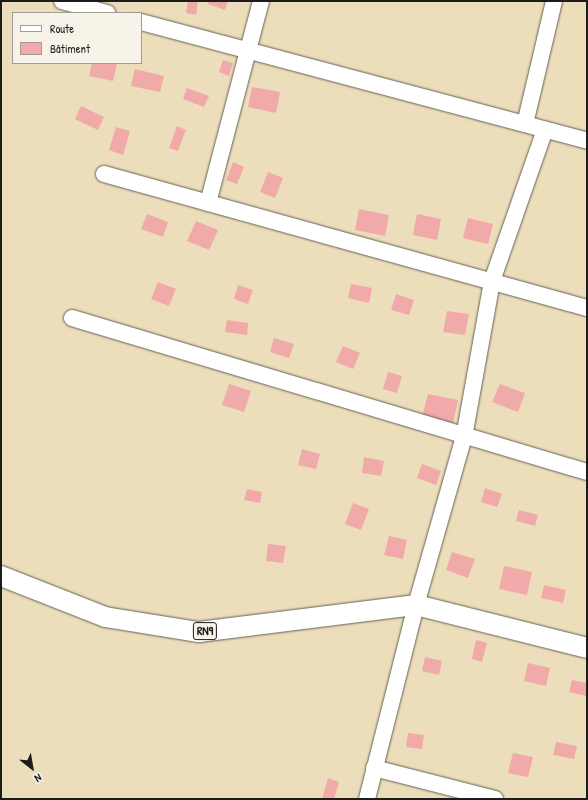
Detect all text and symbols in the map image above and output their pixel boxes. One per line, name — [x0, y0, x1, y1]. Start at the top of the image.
legend — [12, 12, 142, 64]
text: Route — [50, 20, 74, 37]
text: Bâtiment — [50, 40, 90, 57]
road number: RN9 — [192, 621, 218, 641]
north arrow — [12, 748, 52, 788]
text: N — [32, 771, 44, 786]

